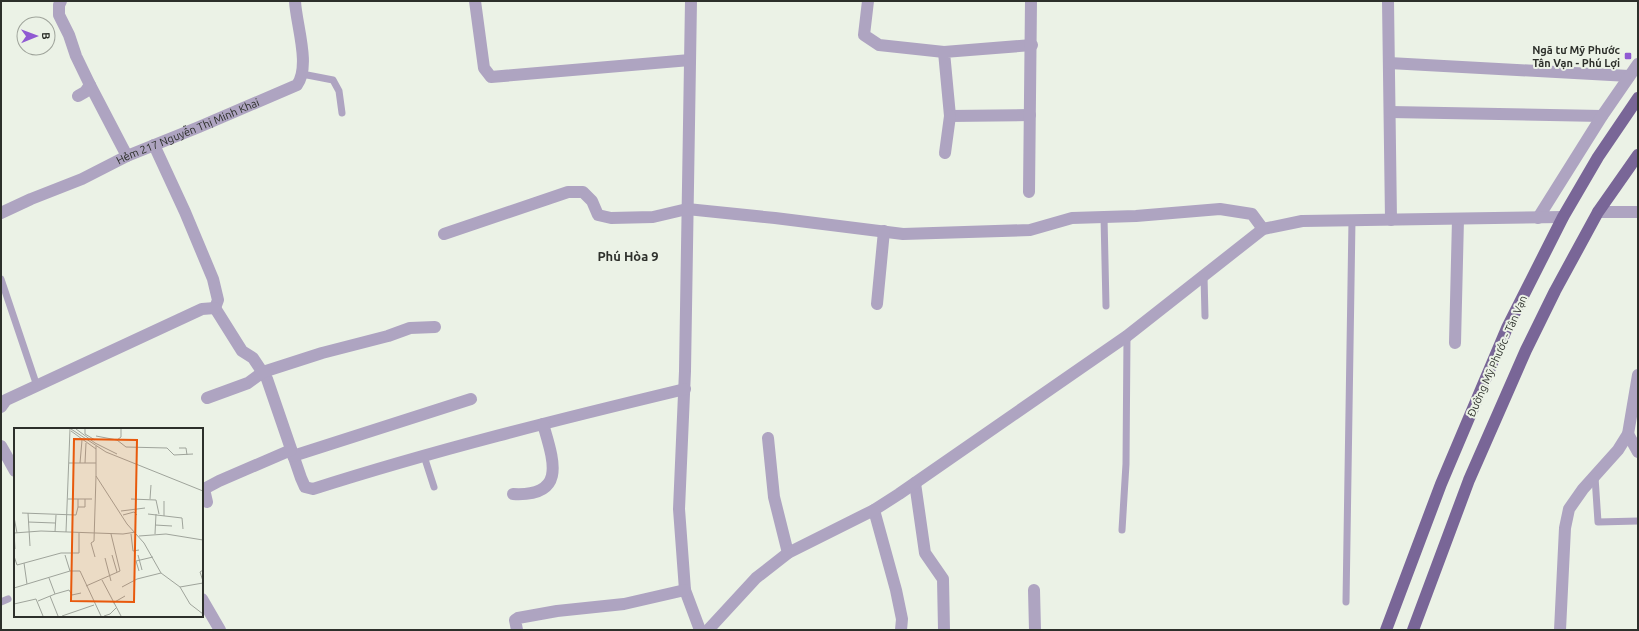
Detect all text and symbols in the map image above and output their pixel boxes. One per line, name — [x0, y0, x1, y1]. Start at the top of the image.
north arrow — [16, 16, 56, 56]
text: B — [40, 32, 52, 40]
place label: Ngã tư Mỹ Phước Tân Vạn - Phú Lợi — [1532, 44, 1621, 69]
marker: Ngã tư Mỹ Phước Tân Vạn - Phú Lợi — [1623, 51, 1633, 61]
street label: Hẻm 217 Nguyễn Thị Minh Khai — [114, 96, 261, 167]
district label: Phú Hòa 9 — [597, 249, 659, 263]
street label: Đường Mỹ Phước - Tân Vạn — [1465, 294, 1530, 419]
inset map — [14, 428, 203, 617]

